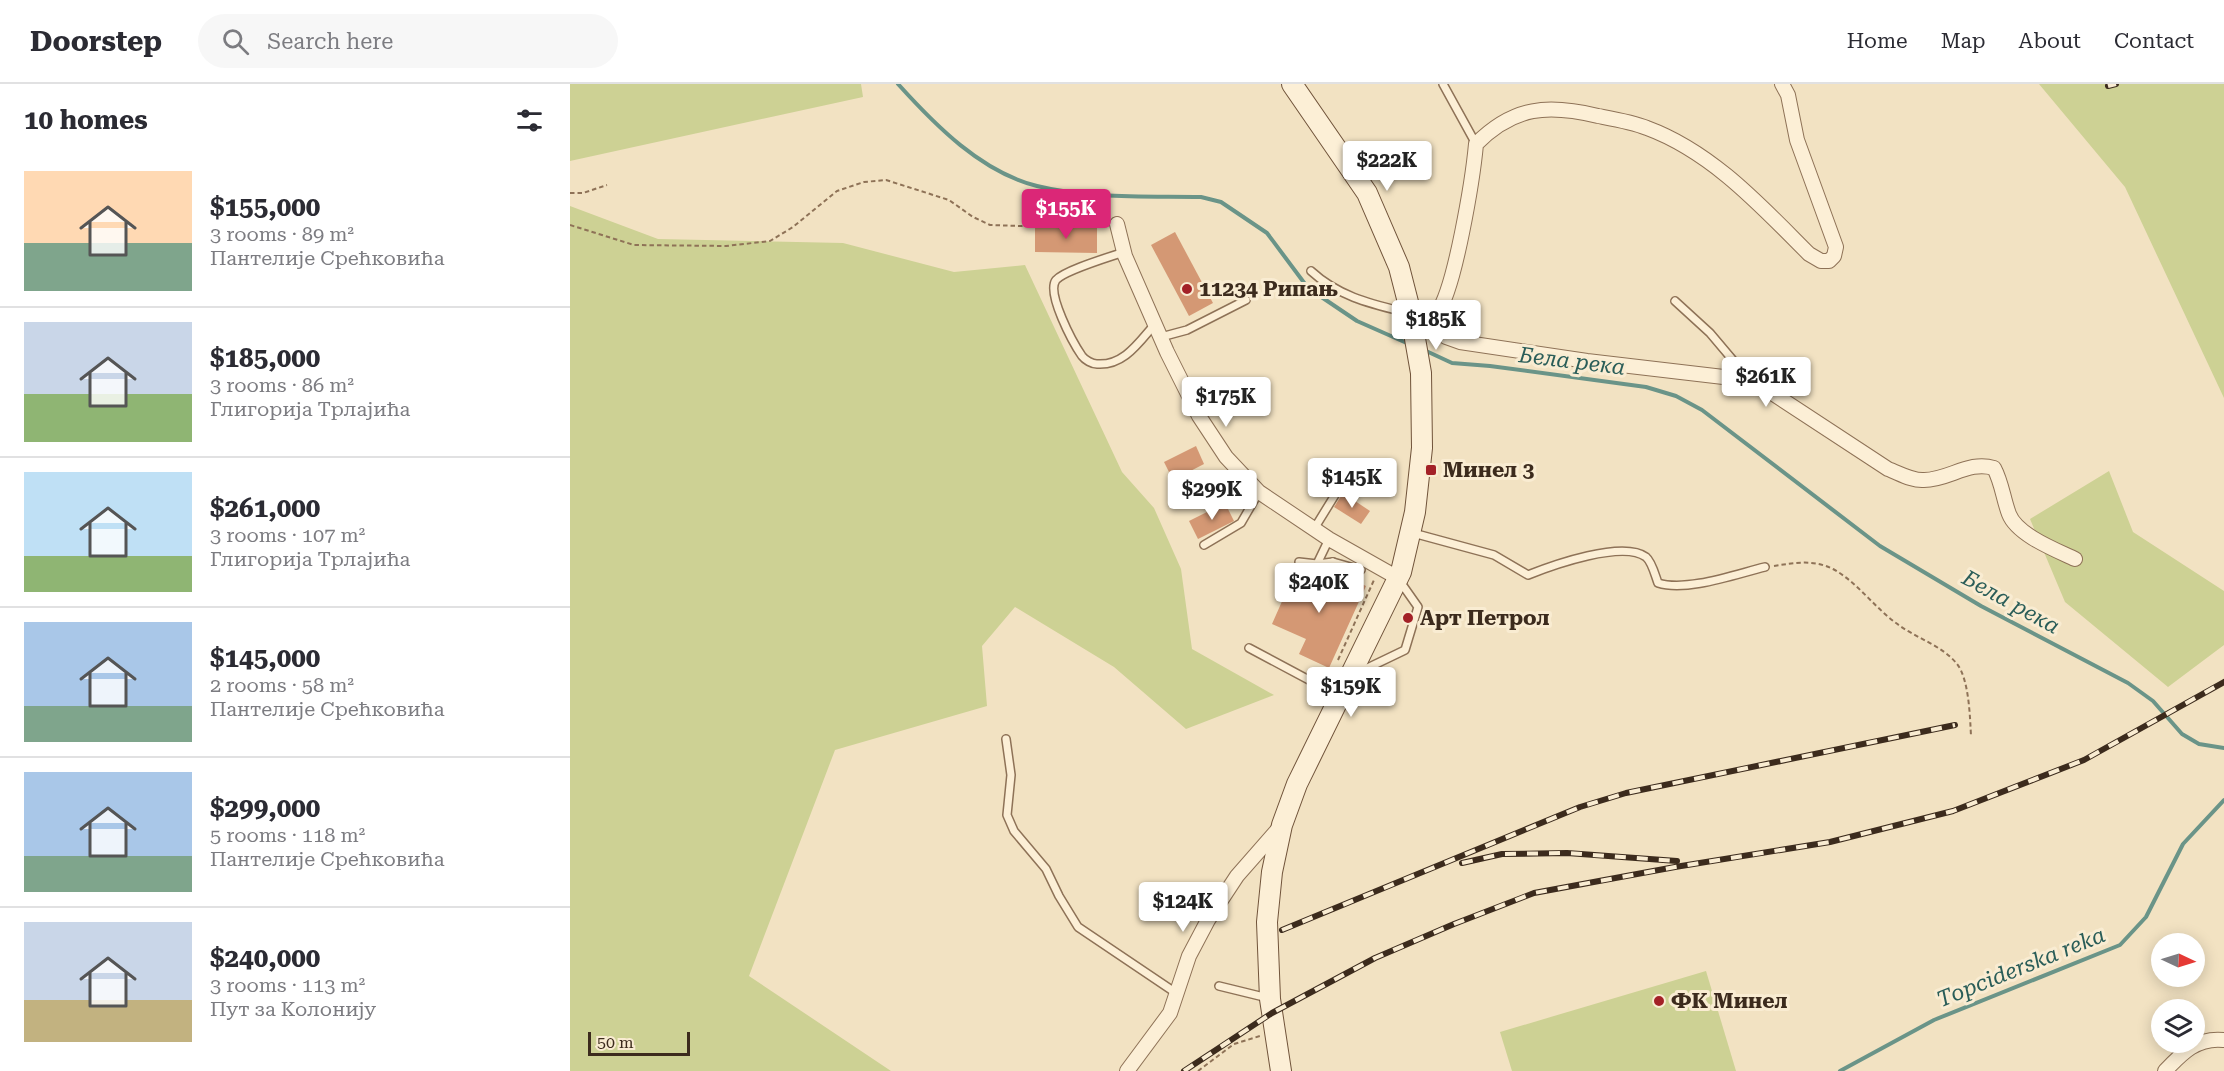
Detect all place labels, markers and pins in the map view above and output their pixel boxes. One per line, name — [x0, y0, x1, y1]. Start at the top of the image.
pin: $222K — [1345, 141, 1429, 192]
pin: $155K — [1024, 189, 1108, 240]
place label: 11234 Рипањ — [1199, 277, 1338, 301]
marker: 11234 Рипањ — [1180, 282, 1194, 296]
pin: $185K — [1394, 300, 1478, 351]
pin: $261K — [1724, 357, 1808, 408]
pin: $175K — [1184, 377, 1268, 428]
pin: $145K — [1310, 458, 1394, 509]
place label: Минел 3 — [1443, 458, 1534, 482]
marker: Минел 3 — [1424, 463, 1438, 477]
pin: $299K — [1170, 470, 1254, 521]
pin: $240K — [1277, 563, 1361, 614]
place label: Арт Петрол — [1420, 606, 1550, 630]
marker: Арт Петрол — [1401, 611, 1415, 625]
pin: $159K — [1309, 667, 1393, 718]
pin: $124K — [1141, 882, 1225, 933]
place label: ФК Минел — [1671, 989, 1788, 1013]
marker: ФК Минел — [1652, 994, 1666, 1008]

